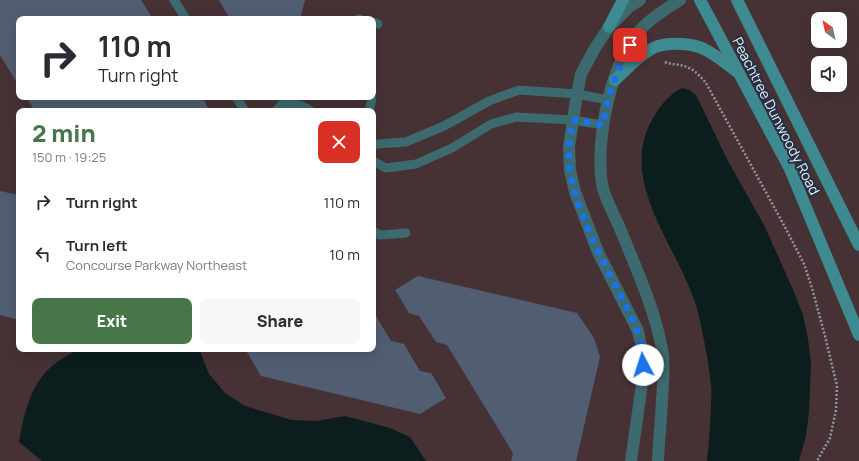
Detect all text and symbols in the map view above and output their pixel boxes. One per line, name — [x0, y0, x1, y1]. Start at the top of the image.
north arrow — [811, 12, 847, 48]
map controls — [811, 12, 847, 92]
text: 110 m — [98, 27, 172, 65]
pin — [613, 28, 647, 62]
icon: right — [32, 32, 84, 84]
icon: arrive — [619, 34, 641, 56]
street label: Peachtree Dunwoody Road — [728, 34, 825, 198]
button: sound — [811, 56, 847, 92]
text: Turn right — [98, 63, 179, 87]
text: 2 min — [32, 116, 96, 149]
button: close — [318, 121, 360, 163]
text: 150 m · 19:25 — [32, 148, 106, 166]
icon: right — [32, 191, 54, 213]
text: Turn right — [66, 192, 137, 213]
text: 110 m — [323, 192, 360, 213]
text: Turn left — [66, 235, 128, 256]
icon: left — [32, 243, 54, 265]
text: 10 m — [329, 244, 360, 265]
text: Concourse Parkway Northeast — [66, 256, 247, 274]
button: Exit — [32, 298, 192, 344]
button: Share — [200, 298, 360, 344]
position arrow — [622, 344, 664, 386]

